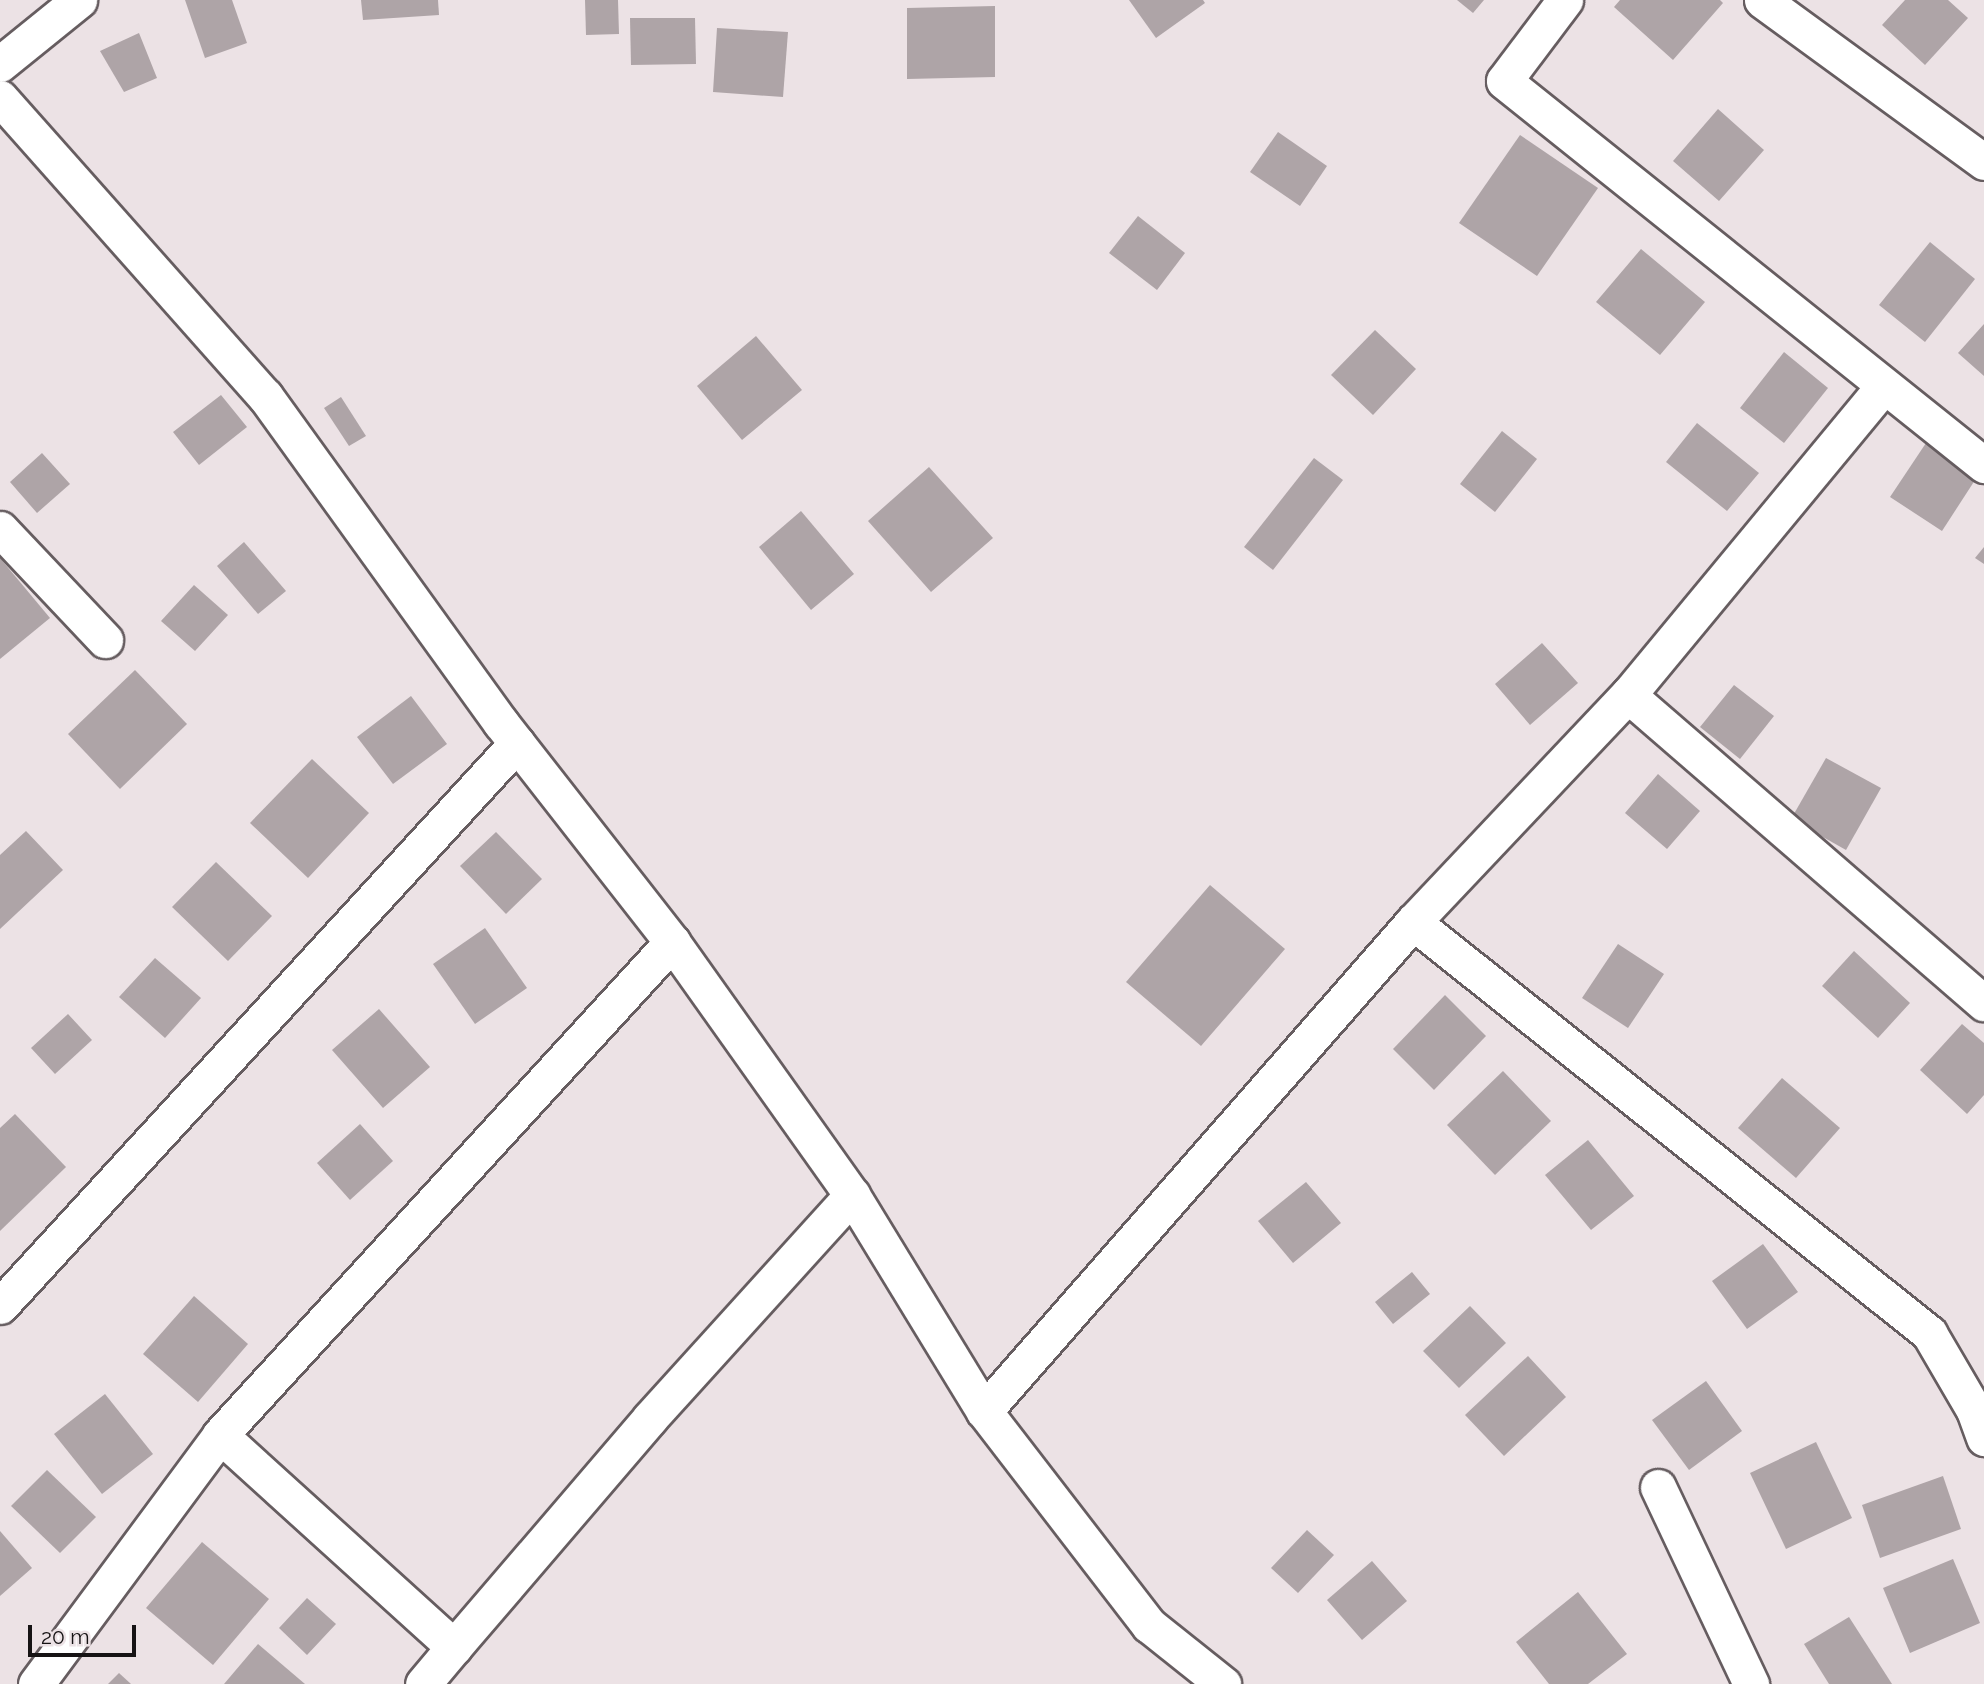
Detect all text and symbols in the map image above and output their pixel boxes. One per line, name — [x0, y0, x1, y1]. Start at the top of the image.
scale bar — [32, 1610, 140, 1654]
text: 20 m — [41, 1624, 89, 1649]

